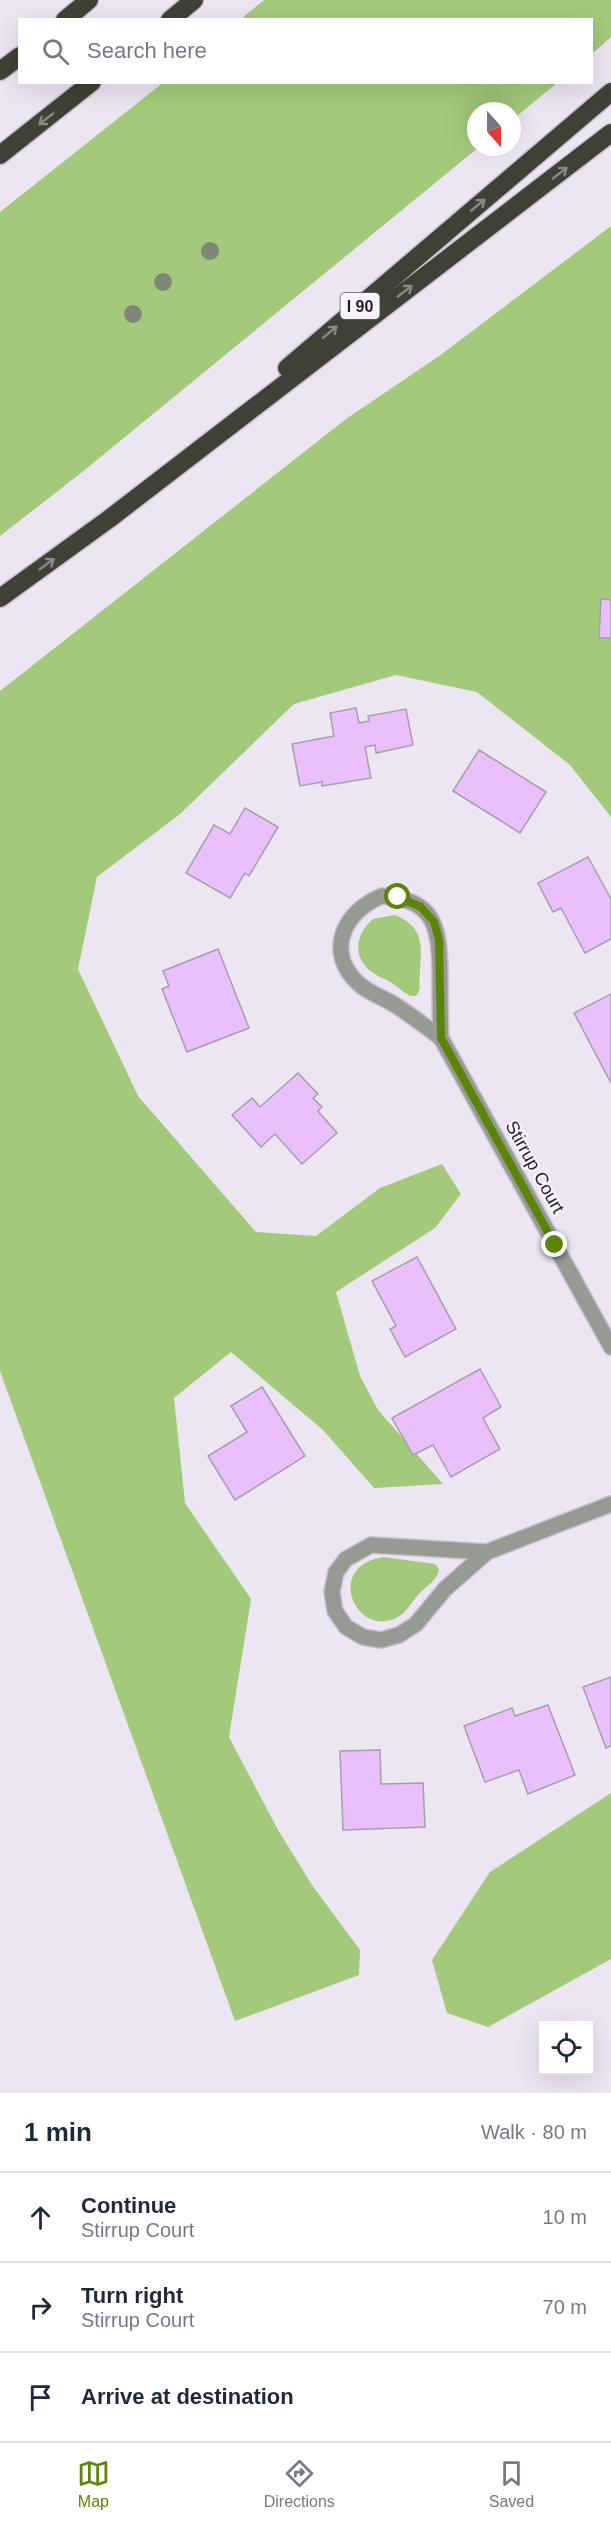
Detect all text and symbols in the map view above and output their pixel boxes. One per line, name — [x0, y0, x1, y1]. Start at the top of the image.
search box — [18, 18, 593, 84]
icon: search — [39, 35, 72, 68]
text: Search here — [87, 38, 207, 63]
north arrow — [467, 102, 521, 156]
one-way arrow — [38, 112, 54, 125]
one-way arrow — [552, 166, 568, 179]
one-way arrow — [470, 198, 485, 212]
one-way arrow — [397, 285, 413, 298]
road number: I 90 — [340, 293, 380, 319]
one-way arrow — [322, 325, 338, 338]
one-way arrow — [39, 558, 55, 570]
route start — [384, 883, 410, 909]
street label: Stirrup Court — [502, 1118, 568, 1216]
route end — [541, 1231, 567, 1257]
map controls — [539, 2021, 593, 2075]
button: locate — [539, 2021, 593, 2075]
text: 1 min — [24, 2117, 92, 2147]
text: Walk · 80 m — [481, 2121, 587, 2143]
text: Continue — [81, 2193, 176, 2218]
icon: ahead — [24, 2201, 57, 2234]
text: 10 m — [543, 2206, 587, 2228]
text: Stirrup Court — [81, 2219, 194, 2241]
text: Turn right — [81, 2283, 183, 2308]
icon: right — [24, 2291, 57, 2324]
text: 70 m — [543, 2296, 587, 2318]
text: Stirrup Court — [81, 2309, 194, 2331]
icon: arrive — [24, 2381, 57, 2414]
text: Arrive at destination — [81, 2384, 294, 2409]
tab: Map — [77, 2457, 110, 2511]
tab: Directions — [264, 2457, 335, 2511]
tab: Saved — [489, 2457, 534, 2511]

